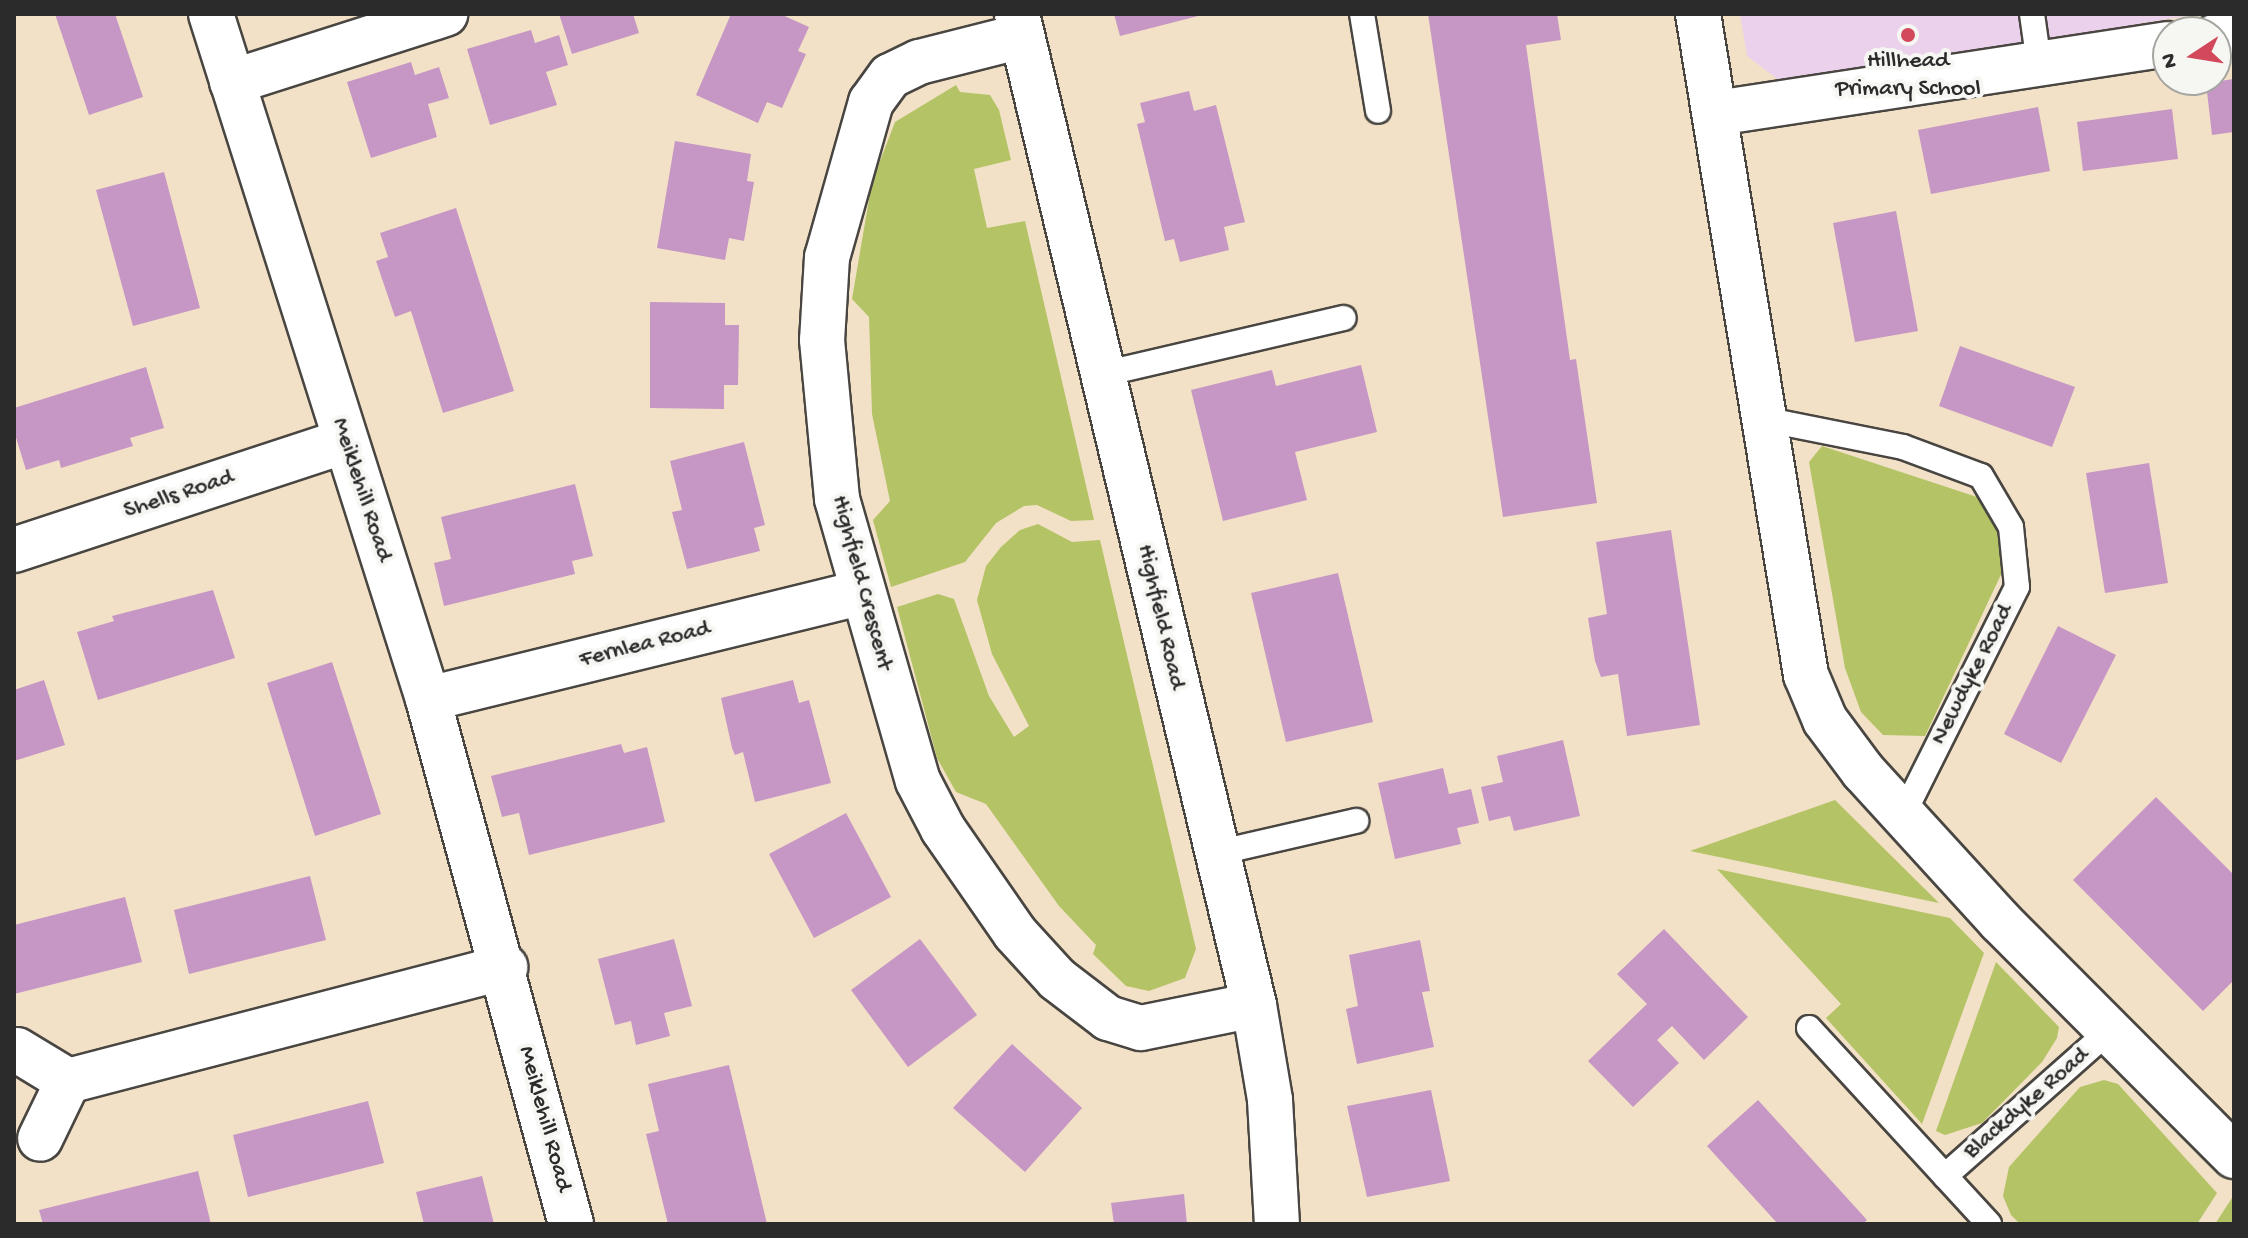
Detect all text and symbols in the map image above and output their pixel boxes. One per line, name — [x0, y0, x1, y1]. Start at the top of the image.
north arrow — [2152, 16, 2232, 96]
marker: Hillhead Primary School — [1899, 26, 1917, 44]
place label: Hillhead Primary School — [1835, 48, 1981, 104]
text: N — [2156, 51, 2185, 70]
street label: Meiklehill Road — [324, 415, 398, 565]
street label: Shells Road — [120, 464, 238, 526]
street label: Highfield Crescent — [824, 492, 898, 674]
street label: Highfield Road — [1129, 542, 1191, 692]
street label: Newdyke Road — [1925, 600, 2021, 750]
street label: Fernlea Road — [577, 615, 713, 675]
street label: Blackdyke Road — [1958, 1042, 2096, 1166]
street label: Meiklehill Road — [511, 1043, 577, 1195]

